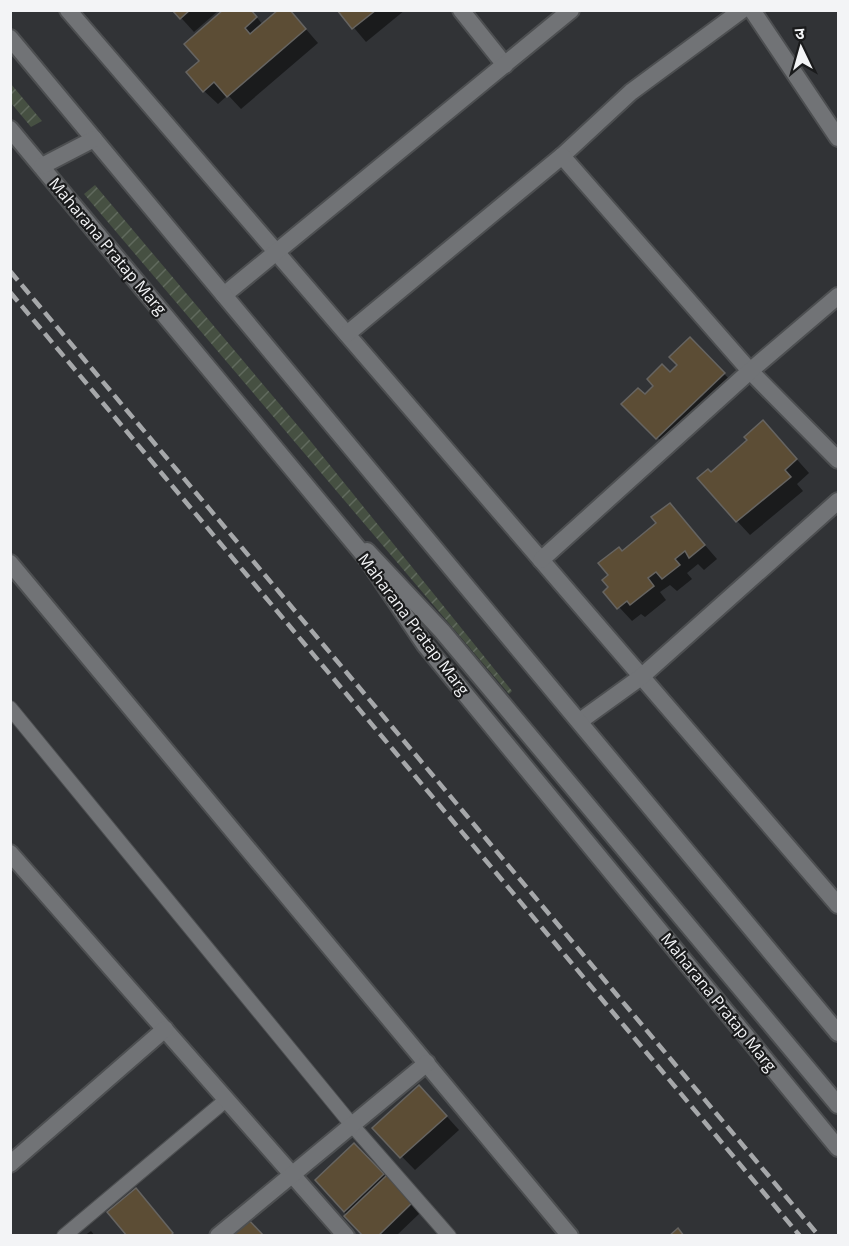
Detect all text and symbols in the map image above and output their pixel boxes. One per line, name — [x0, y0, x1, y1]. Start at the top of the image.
north arrow — [771, 18, 831, 78]
text: उ — [794, 22, 806, 44]
street label: Maharana Pratap Marg — [44, 173, 172, 319]
street label: Maharana Pratap Marg — [353, 549, 475, 700]
street label: Maharana Pratap Marg — [656, 928, 782, 1076]

